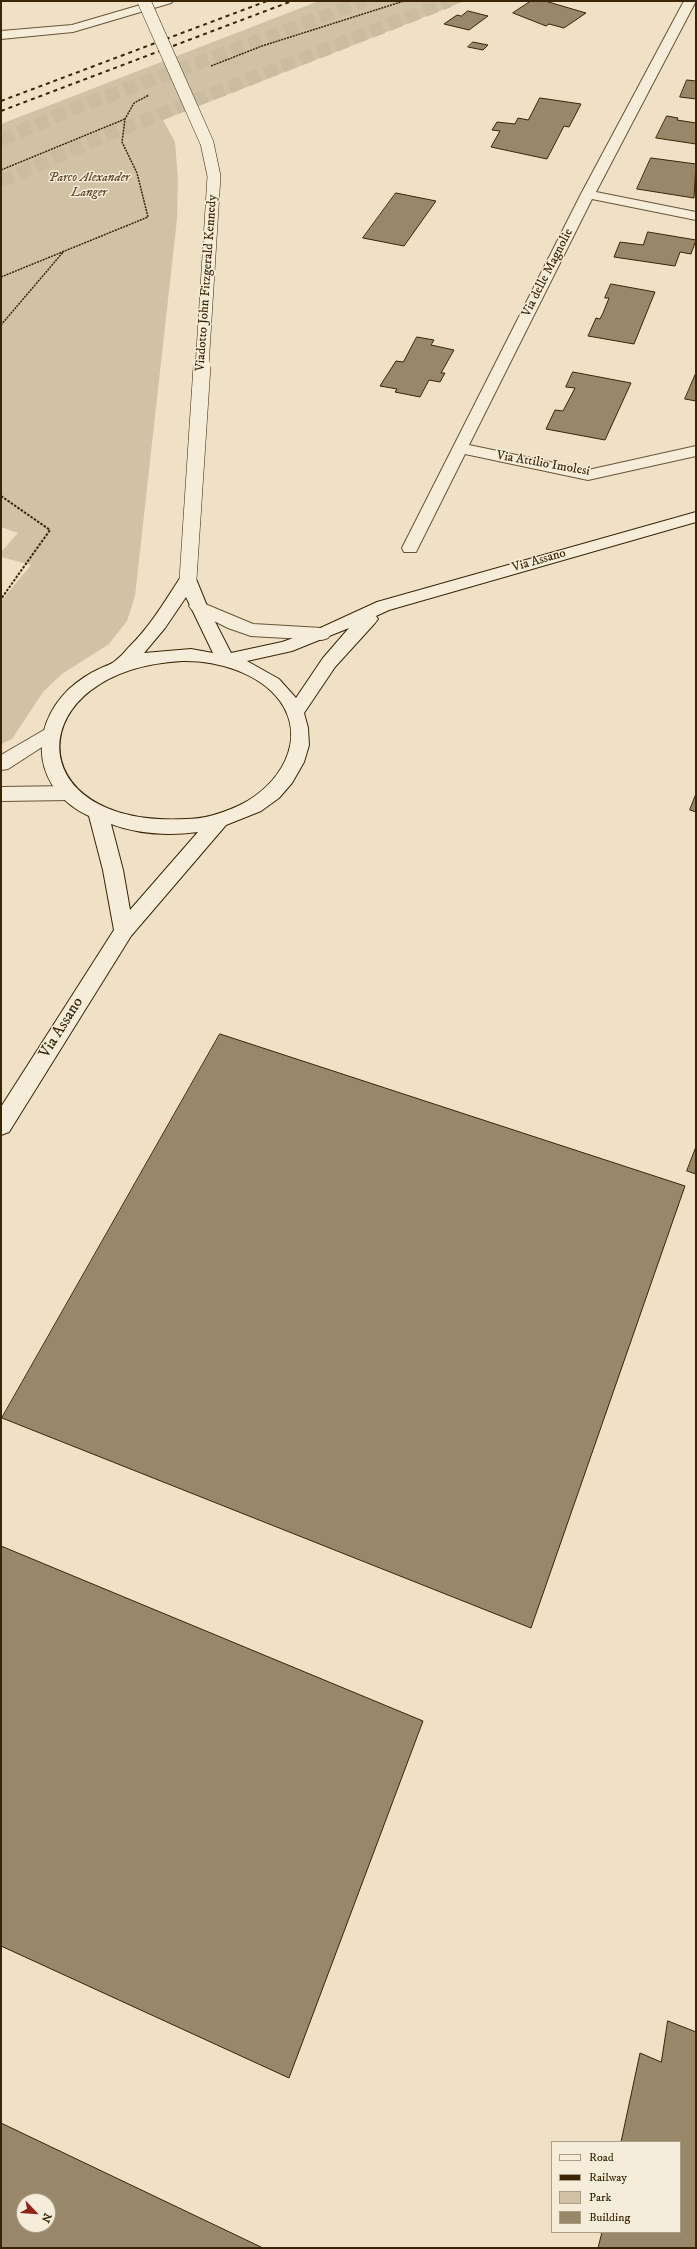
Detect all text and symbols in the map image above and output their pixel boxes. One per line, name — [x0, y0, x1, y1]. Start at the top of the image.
park label: Parco Alexander Langer — [48, 170, 130, 201]
street label: Viadotto John Fitzgerald Kennedy — [193, 194, 221, 372]
street label: Via delle Magnolie — [519, 226, 577, 320]
street label: Via Attilio Imolesi — [495, 448, 591, 480]
street label: Via Assano — [510, 546, 568, 576]
street label: Via Assano — [36, 994, 88, 1062]
legend — [551, 2141, 681, 2233]
text: Road — [589, 2150, 614, 2165]
text: Railway — [589, 2170, 627, 2185]
text: Park — [589, 2190, 611, 2205]
north arrow — [16, 2193, 56, 2233]
text: Building — [589, 2210, 630, 2225]
text: N — [38, 2211, 54, 2225]

